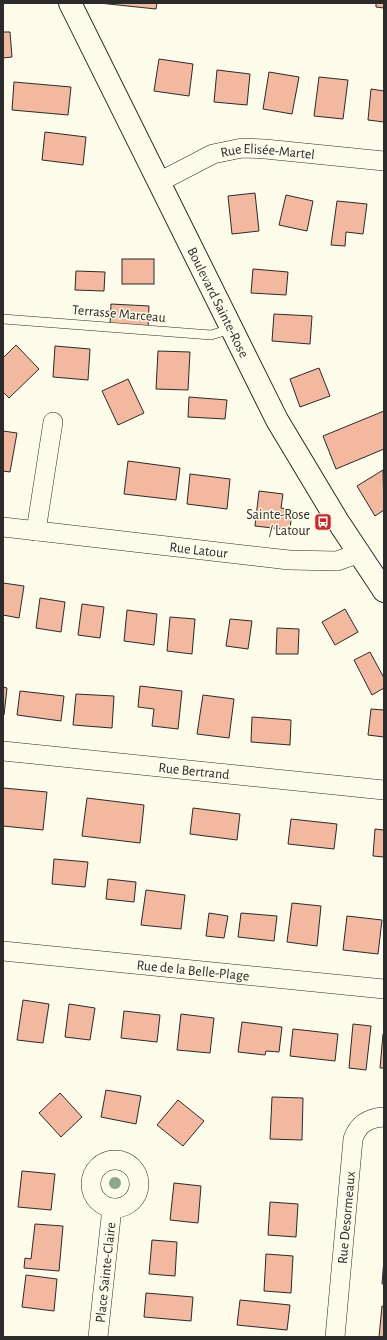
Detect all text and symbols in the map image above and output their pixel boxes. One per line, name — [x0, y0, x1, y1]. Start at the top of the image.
street label: Rue Elisée-Martel — [219, 142, 315, 162]
street label: Boulevard Sainte-Rose — [184, 245, 251, 360]
street label: Terrasse Marceau — [71, 303, 166, 325]
place label: Sainte-Rose / Latour — [246, 508, 310, 538]
bus stop icon: Sainte-Rose / Latour — [313, 512, 333, 532]
street label: Rue Latour — [169, 540, 229, 561]
street label: Rue Bertrand — [158, 761, 230, 782]
street label: Rue de la Belle-Plage — [136, 958, 250, 984]
street label: Rue Desormeaux — [336, 1171, 358, 1264]
street label: Place Sainte-Claire — [94, 1221, 118, 1324]

